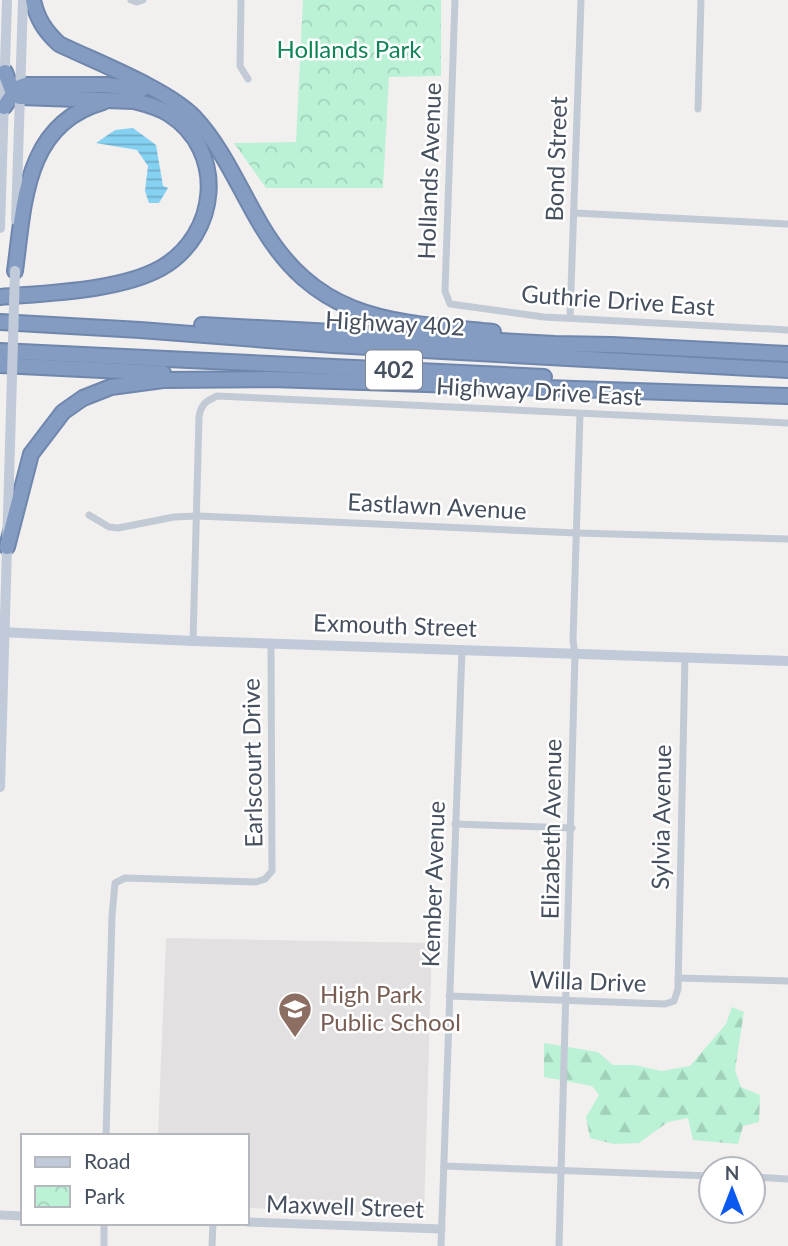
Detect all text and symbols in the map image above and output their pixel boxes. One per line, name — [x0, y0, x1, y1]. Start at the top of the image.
park label: Hollands Park — [276, 34, 422, 63]
street label: Hollands Avenue — [411, 82, 446, 260]
street label: Bond Street — [539, 96, 572, 222]
street label: Guthrie Drive East — [520, 278, 716, 321]
street label: Highway 402 — [325, 304, 466, 341]
road number: 402 — [366, 350, 422, 390]
street label: Highway Drive East — [435, 371, 643, 410]
street label: Eastlawn Avenue — [347, 486, 527, 525]
street label: Exmouth Street — [313, 607, 478, 642]
street label: Earlscourt Drive — [236, 678, 267, 848]
street label: Elizabeth Avenue — [534, 738, 567, 920]
street label: Sylvia Avenue — [645, 744, 676, 890]
street label: Kember Avenue — [415, 800, 450, 968]
street label: Willa Drive — [529, 964, 647, 997]
place label: High Park Public School — [320, 979, 461, 1036]
school or university icon: High Park Public School — [276, 990, 314, 1039]
legend — [21, 1134, 248, 1225]
text: Road — [84, 1148, 131, 1173]
north arrow — [697, 1155, 767, 1225]
text: N — [725, 1161, 739, 1184]
text: Park — [84, 1183, 125, 1208]
street label: Maxwell Street — [266, 1188, 425, 1223]

